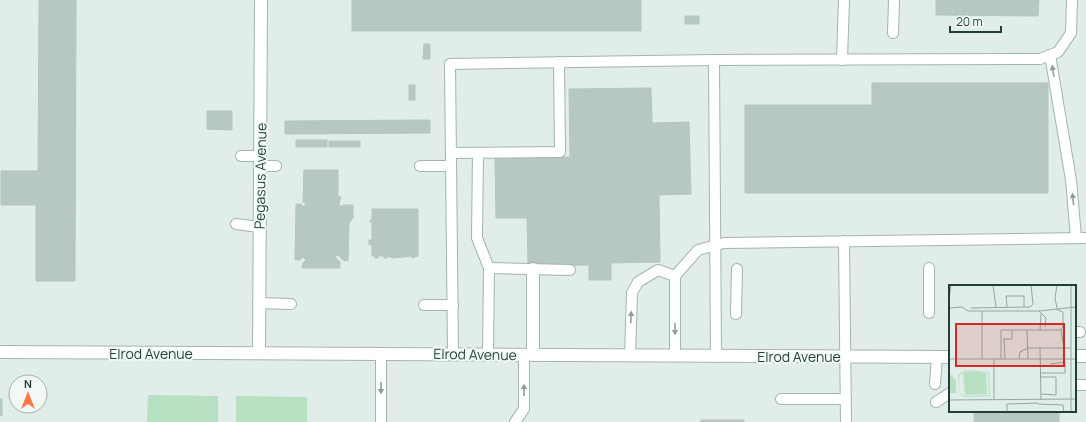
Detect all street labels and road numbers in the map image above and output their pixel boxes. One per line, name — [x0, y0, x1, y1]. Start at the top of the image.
street label: Pegasus Avenue — [250, 123, 270, 229]
street label: Elrod Avenue — [109, 344, 193, 363]
street label: Elrod Avenue — [433, 344, 517, 364]
street label: Elrod Avenue — [757, 347, 841, 366]

